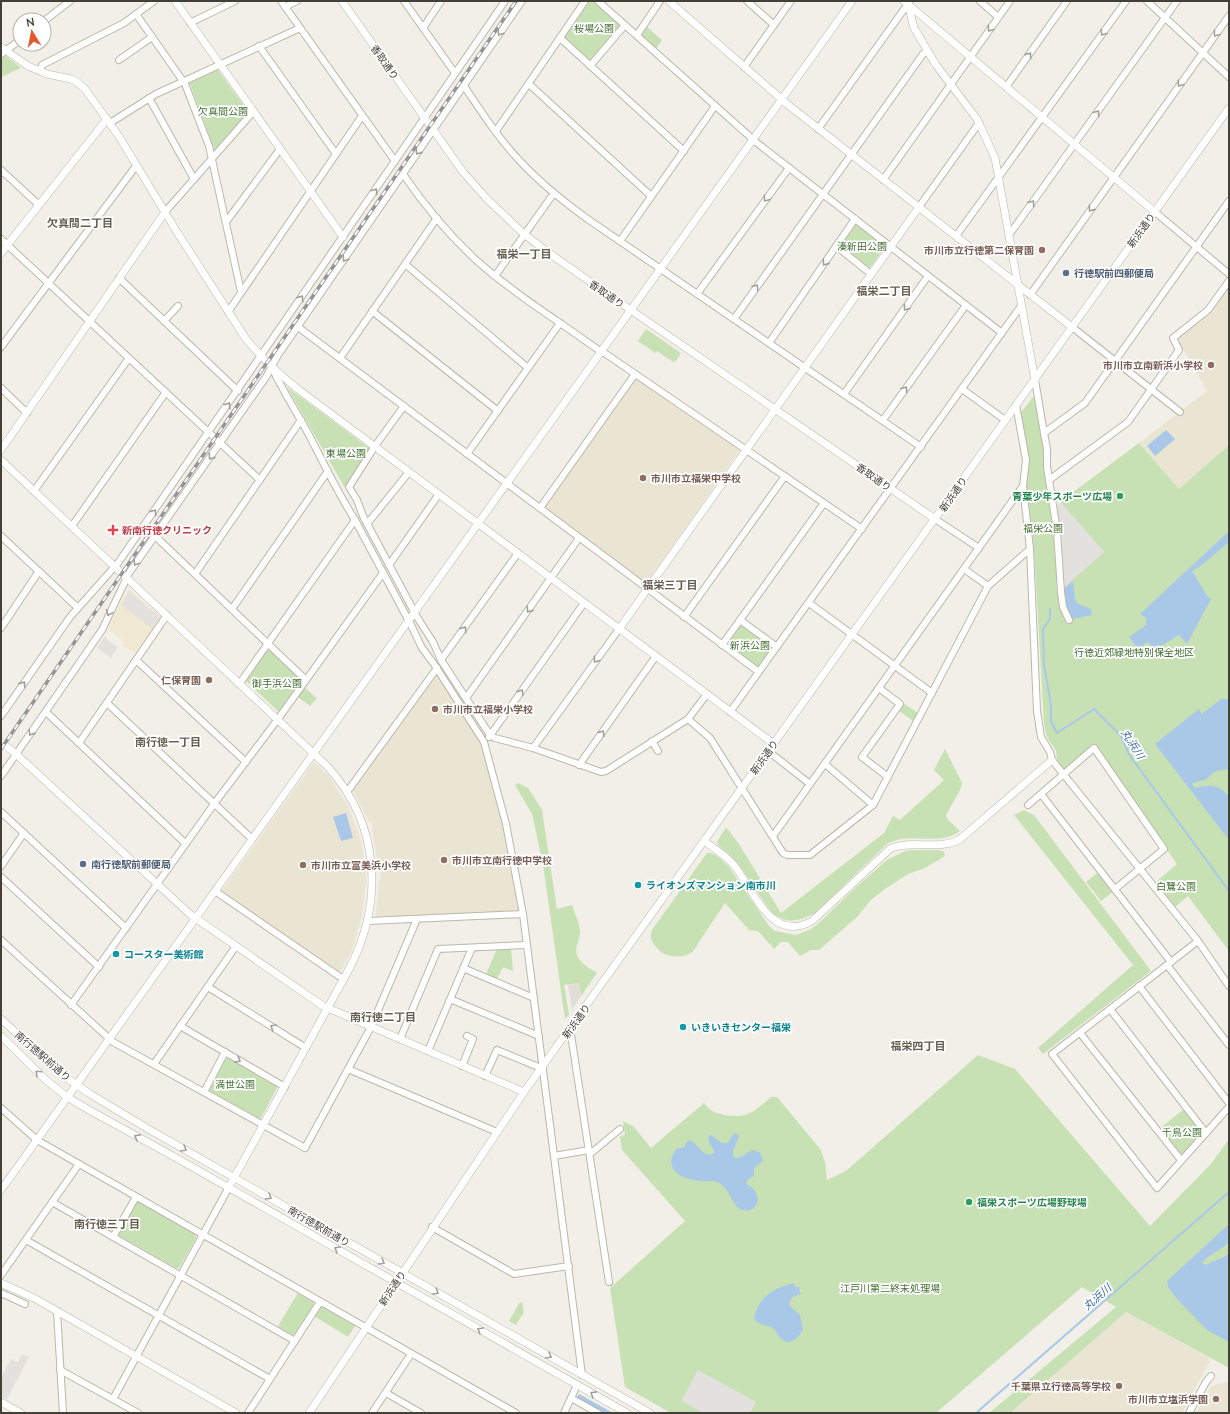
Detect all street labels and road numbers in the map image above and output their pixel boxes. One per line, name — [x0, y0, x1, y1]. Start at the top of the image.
street label: 香取通り — [367, 42, 401, 83]
street label: 新浜通り — [1124, 210, 1159, 251]
street label: 香取通り — [586, 278, 627, 312]
street label: 香取通り — [853, 461, 894, 495]
street label: 新浜通り — [937, 474, 971, 515]
street label: 新浜通り — [747, 737, 782, 778]
street label: 新浜通り — [559, 1001, 594, 1042]
street label: 南行徳駅前通り — [11, 1029, 73, 1085]
street label: 南行徳駅前通り — [285, 1203, 352, 1250]
street label: 新浜通り — [376, 1268, 410, 1309]

